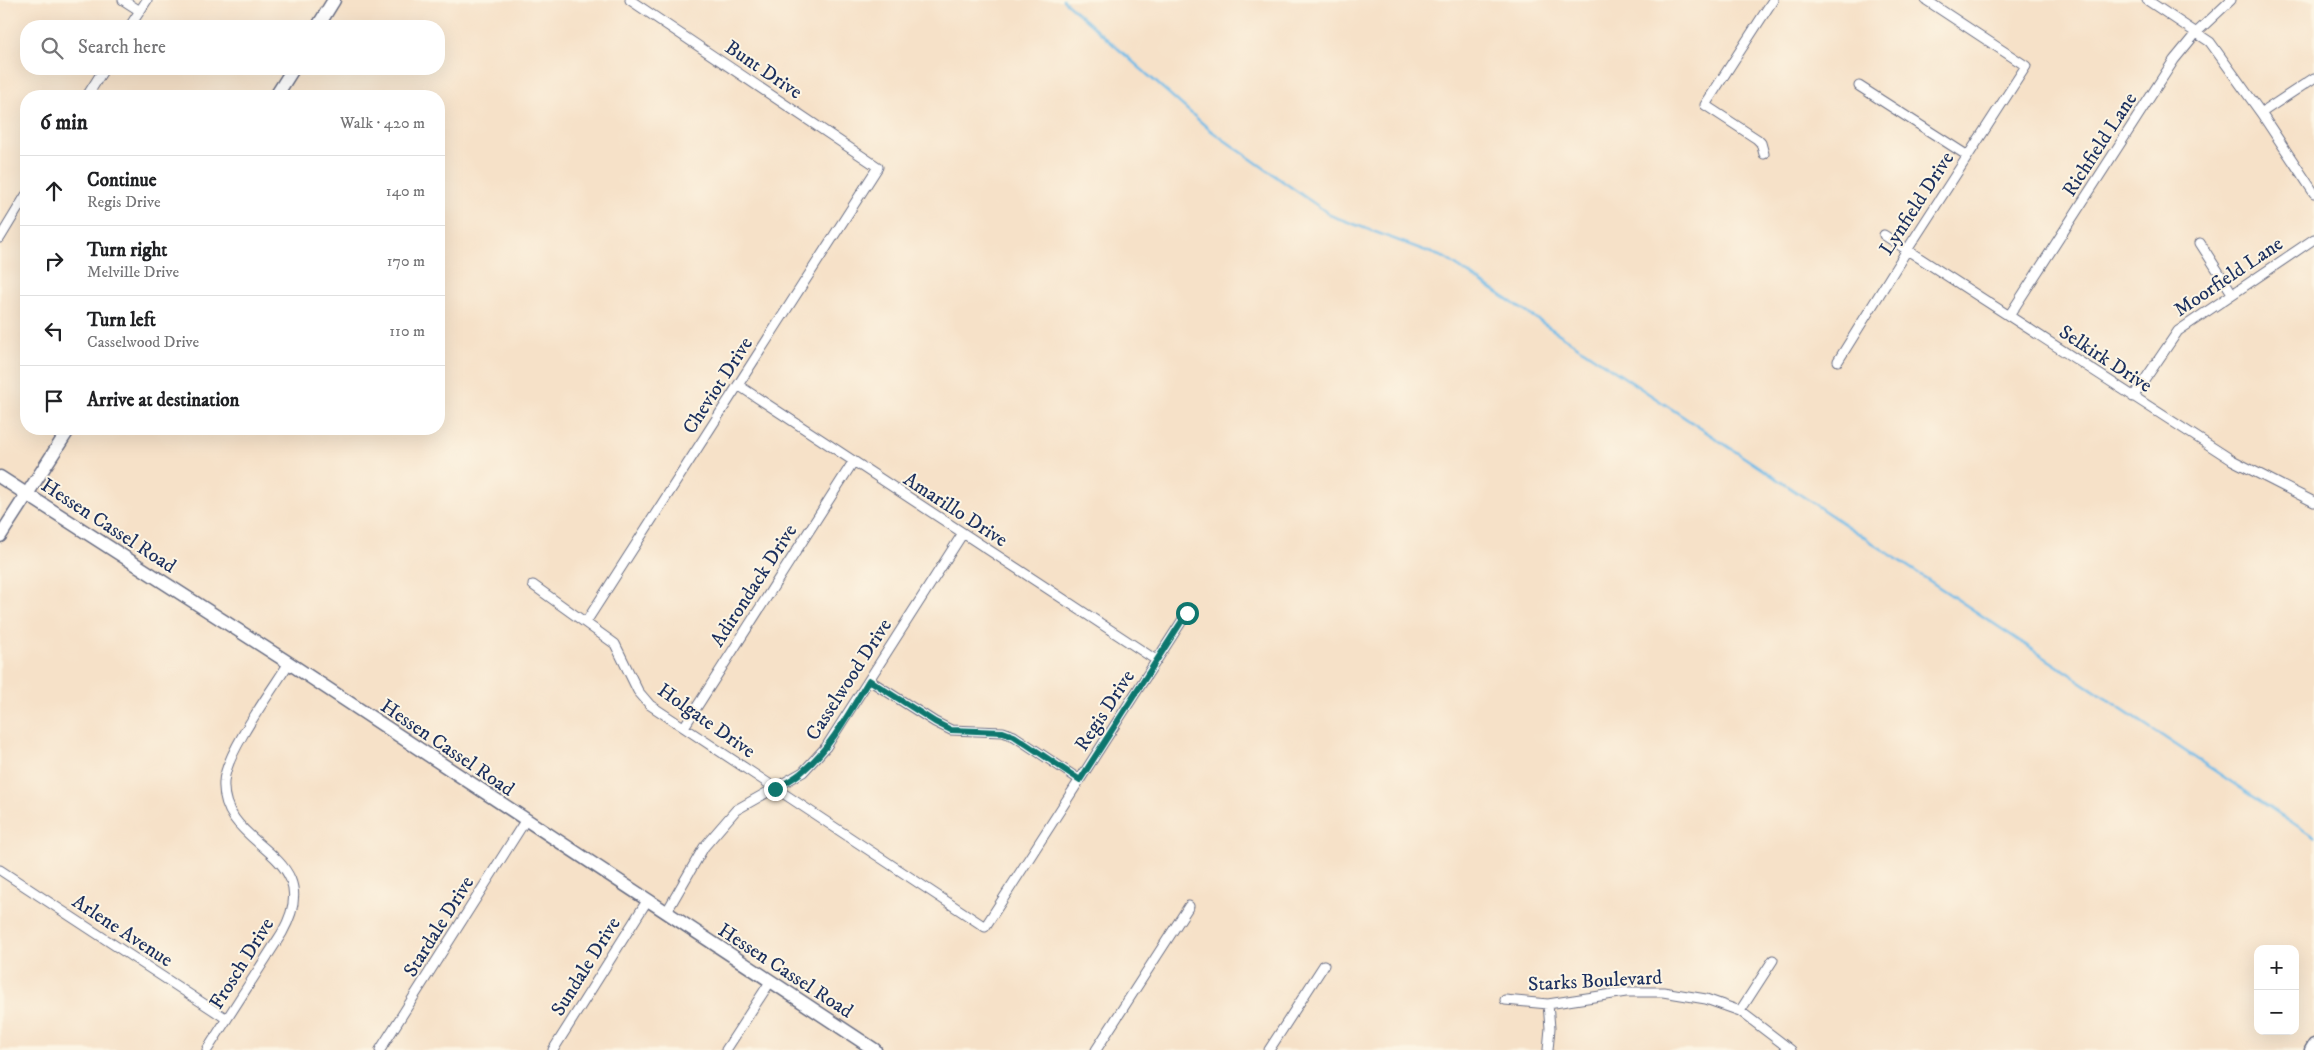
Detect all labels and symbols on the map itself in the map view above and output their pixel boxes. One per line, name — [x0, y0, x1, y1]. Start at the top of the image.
street label: Bunt Drive — [720, 35, 807, 105]
street label: Richfield Lane — [2057, 88, 2143, 202]
street label: Lynfield Drive — [1875, 147, 1960, 260]
street label: Moorfield Lane — [2170, 232, 2288, 323]
street label: Selkirk Drive — [2054, 320, 2156, 399]
street label: Cheviot Drive — [678, 332, 759, 439]
street label: Amarillo Drive — [898, 467, 1012, 553]
street label: Hessen Cassel Road — [36, 473, 181, 579]
street label: Adirondack Drive — [705, 520, 803, 652]
route start — [1176, 602, 1199, 625]
street label: Casselwood Drive — [801, 614, 898, 745]
street label: Regis Drive — [1070, 665, 1141, 756]
street label: Holgate Drive — [652, 678, 760, 764]
street label: Hessen Cassel Road — [375, 694, 519, 802]
route end — [764, 778, 787, 801]
street label: Stardale Drive — [398, 872, 480, 982]
street label: Arlene Avenue — [67, 889, 177, 973]
street label: Frosch Drive — [204, 913, 280, 1014]
street label: Sundale Drive — [546, 913, 627, 1021]
street label: Hessen Cassel Road — [713, 918, 858, 1024]
street label: Starks Boulevard — [1527, 965, 1663, 998]

